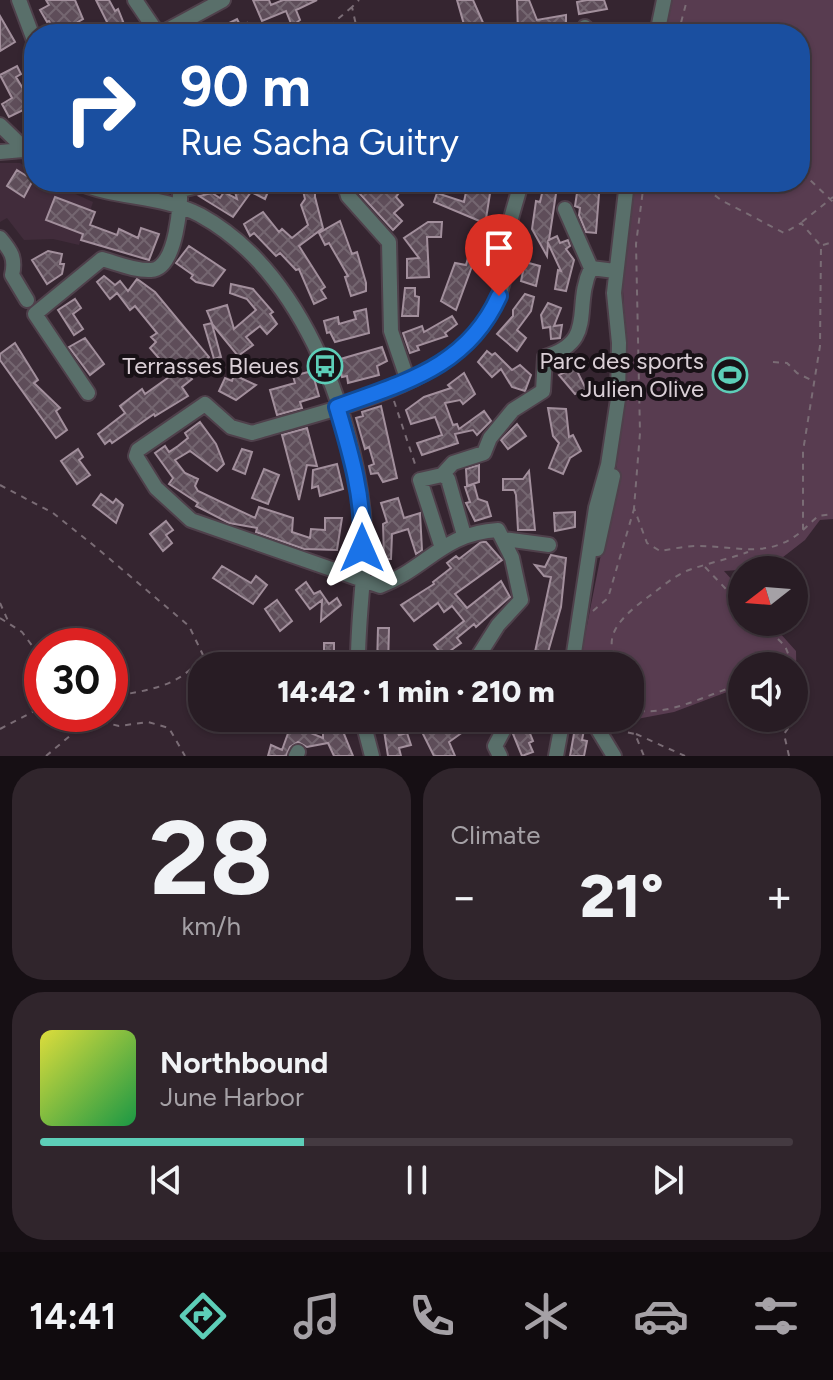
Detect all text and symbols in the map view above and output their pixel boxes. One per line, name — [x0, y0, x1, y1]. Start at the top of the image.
text: 90 m — [180, 53, 311, 120]
icon: right — [48, 56, 152, 160]
text: Rue Sacha Guitry — [180, 121, 459, 164]
pin — [465, 214, 533, 296]
icon: arrive — [477, 226, 521, 270]
place label: Parc des sports Julien Olive — [539, 346, 704, 403]
bus stop icon: Terrasses Bleues — [306, 347, 344, 385]
place label: Terrasses Bleues — [122, 351, 299, 380]
sports icon: Parc des sports Julien Olive — [711, 356, 749, 394]
position arrow — [320, 506, 404, 590]
north arrow — [728, 556, 808, 636]
map controls — [728, 556, 808, 732]
speed limit sign: 30 — [24, 628, 128, 732]
button: sound — [728, 652, 808, 732]
text: 14:42 · 1 min · 210 m — [277, 673, 555, 710]
text: 28 — [149, 795, 273, 920]
text: Climate — [451, 819, 540, 851]
text: 21° — [580, 860, 664, 932]
text: − — [451, 870, 478, 923]
text: + — [766, 870, 793, 923]
text: km/h — [182, 910, 241, 942]
text: Northbound — [160, 1044, 328, 1081]
text: June Harbor — [160, 1081, 304, 1113]
icon: previous — [144, 1158, 188, 1202]
icon: pause — [395, 1158, 439, 1202]
icon: next — [646, 1158, 690, 1202]
icon: directions — [175, 1288, 231, 1344]
icon: music — [289, 1288, 345, 1344]
icon: phone — [404, 1288, 460, 1344]
icon: climate — [518, 1288, 574, 1344]
icon: car — [633, 1288, 689, 1344]
icon: filters — [748, 1288, 804, 1344]
text: 14:41 — [29, 1295, 116, 1338]

